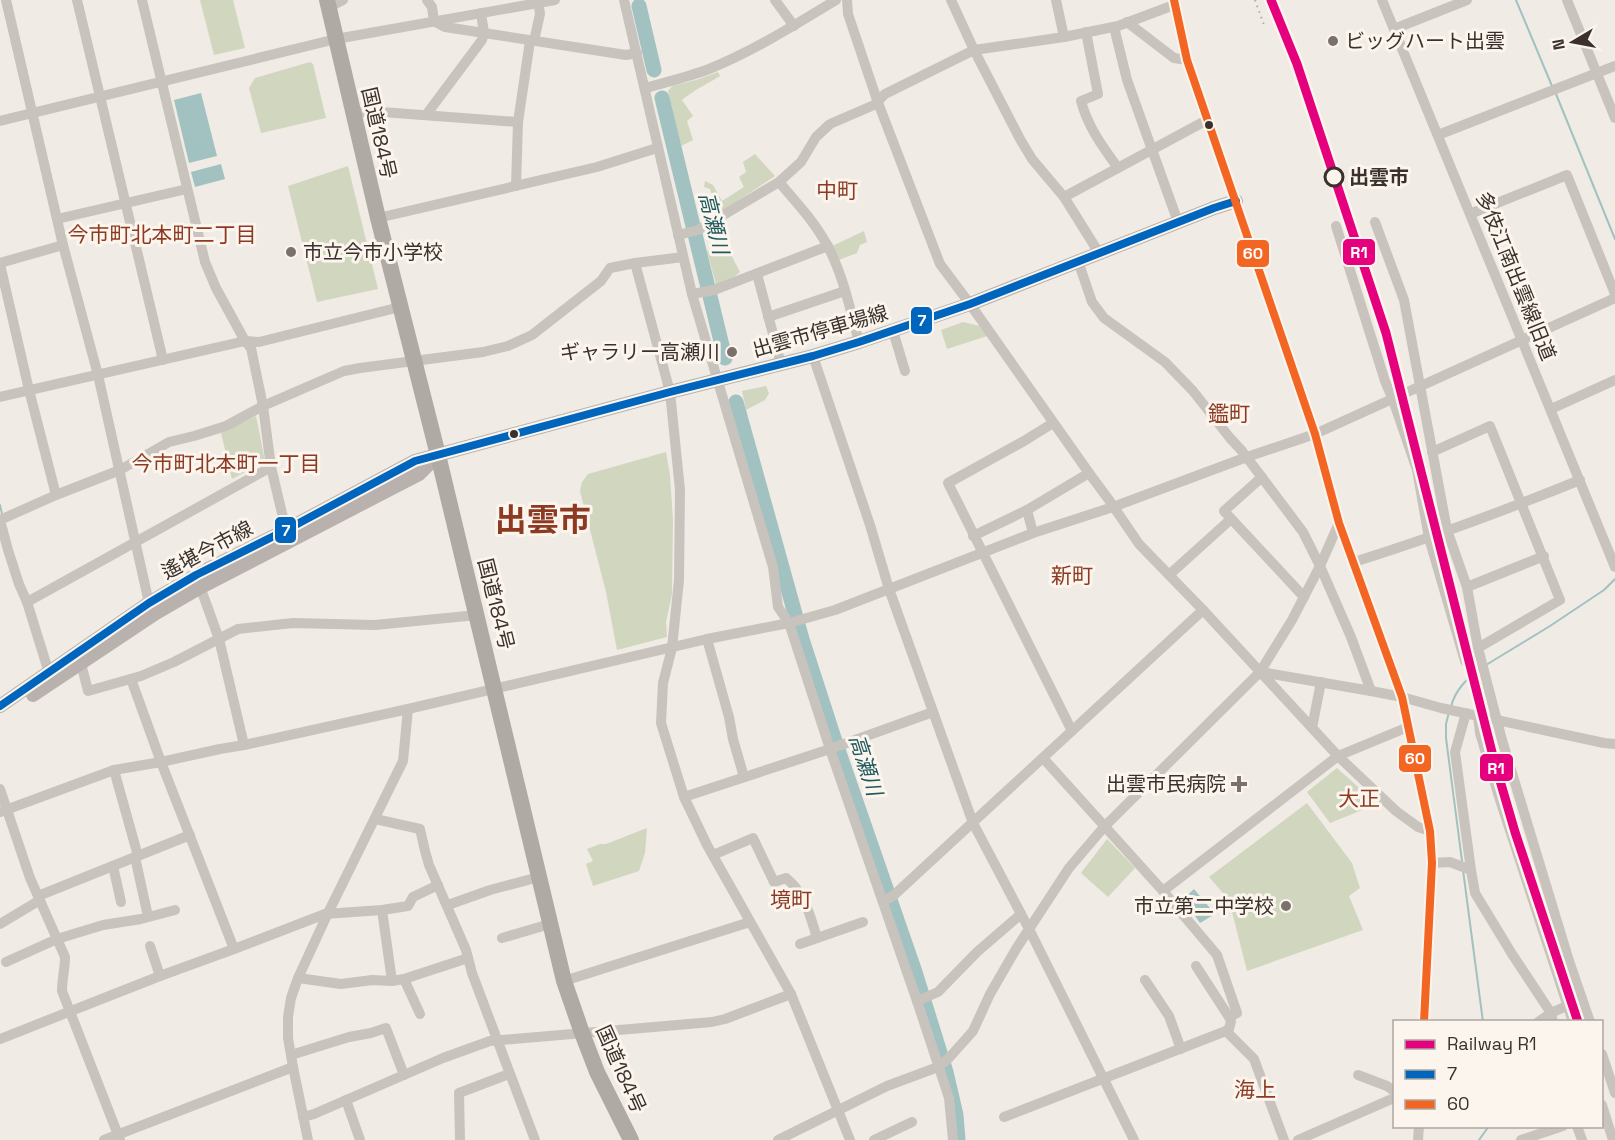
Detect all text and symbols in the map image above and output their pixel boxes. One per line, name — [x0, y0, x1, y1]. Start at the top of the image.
north arrow — [1543, 12, 1603, 72]
place label: ビッグハート出雲 — [1345, 28, 1505, 54]
marker: ビッグハート出雲 — [1326, 34, 1340, 48]
text: N — [1547, 37, 1570, 52]
street label: 国道184号 — [356, 85, 402, 181]
unlabelled marker — [1203, 119, 1215, 131]
place label: 出雲市 — [1349, 164, 1409, 190]
marker: 出雲市 — [1324, 167, 1344, 187]
district label: 中町 — [816, 177, 858, 204]
street label: 多伎江南出雲線旧道 — [1470, 188, 1562, 364]
water label: 高瀬川 — [693, 189, 735, 259]
district label: 今市町北本町二丁目 — [68, 221, 257, 248]
line badge: R1 — [1342, 238, 1376, 266]
place label: 市立今市小学校 — [303, 239, 443, 265]
line badge: 60 — [1236, 239, 1270, 268]
text: R1 — [1350, 242, 1368, 263]
text: 60 — [1243, 243, 1263, 264]
marker: 市立今市小学校 — [284, 245, 298, 259]
street label: 出雲市停車場線 — [749, 299, 891, 363]
line badge: 7 — [910, 306, 933, 335]
text: 7 — [918, 310, 927, 331]
place label: ギャラリー高瀬川 — [560, 339, 720, 365]
marker: ギャラリー高瀬川 — [725, 345, 739, 359]
district label: 鑑町 — [1208, 400, 1250, 427]
unlabelled marker — [508, 428, 520, 440]
district label: 今市町北本町一丁目 — [132, 450, 321, 477]
district label: 出雲市 — [495, 500, 591, 540]
street label: 遙堪今市線 — [157, 515, 257, 585]
line badge: 7 — [274, 516, 297, 544]
text: 7 — [282, 520, 291, 541]
street label: 国道184号 — [472, 556, 520, 652]
district label: 新町 — [1051, 562, 1093, 589]
water label: 高瀬川 — [843, 731, 889, 801]
line badge: 60 — [1398, 744, 1432, 773]
text: 60 — [1405, 748, 1425, 769]
line badge: R1 — [1479, 753, 1514, 782]
text: R1 — [1487, 758, 1505, 779]
place label: 出雲市民病院 — [1106, 771, 1226, 797]
marker: 出雲市民病院 — [1230, 775, 1248, 793]
district label: 大正 — [1338, 785, 1380, 812]
district label: 境町 — [770, 886, 812, 913]
place label: 市立第二中学校 — [1134, 893, 1274, 919]
marker: 市立第二中学校 — [1279, 899, 1293, 913]
legend — [1393, 1020, 1603, 1128]
street label: 国道184号 — [590, 1021, 652, 1117]
text: Railway R1 — [1447, 1032, 1536, 1055]
text: 7 — [1447, 1062, 1457, 1085]
district label: 海上 — [1234, 1076, 1276, 1103]
text: 60 — [1447, 1092, 1470, 1115]

